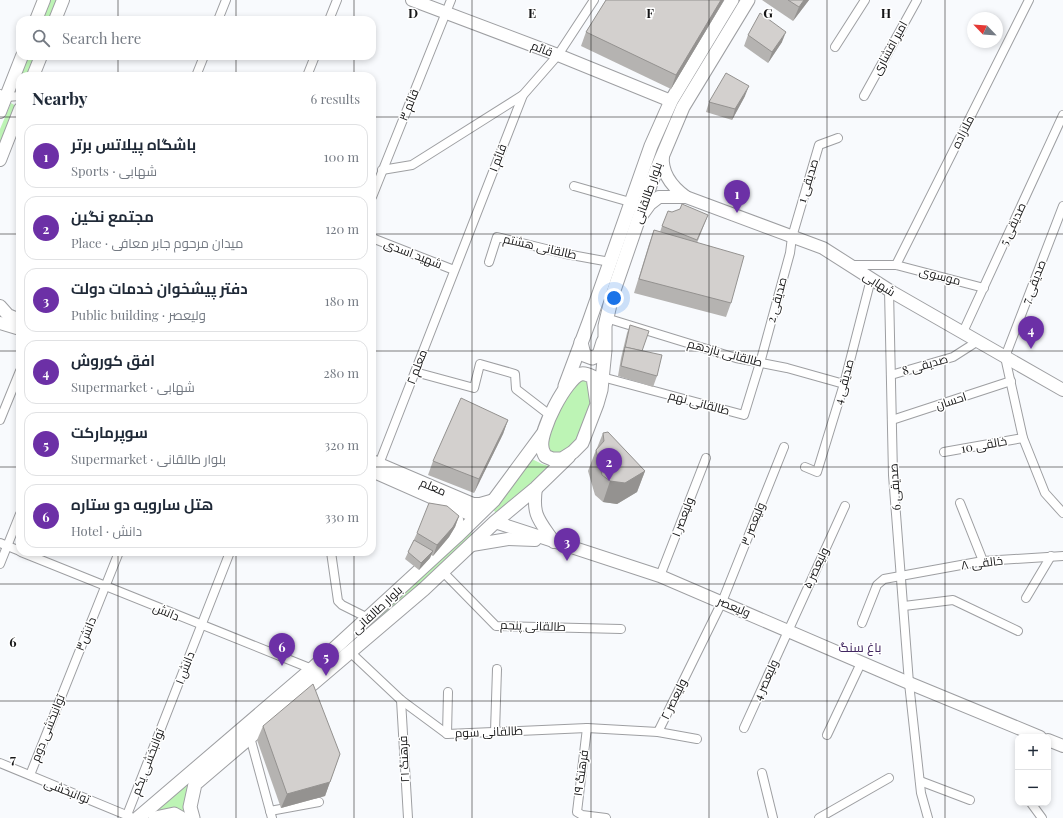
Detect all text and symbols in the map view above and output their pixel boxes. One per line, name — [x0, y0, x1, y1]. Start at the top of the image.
text: D — [408, 4, 418, 21]
text: E — [528, 4, 536, 21]
text: F — [646, 4, 654, 21]
text: G — [763, 4, 773, 21]
text: H — [881, 4, 891, 21]
north arrow — [967, 12, 1003, 48]
search box — [16, 16, 376, 60]
street label: امیر افشاری — [868, 18, 911, 77]
icon: search — [30, 27, 52, 49]
text: Search here — [62, 28, 141, 48]
street label: قائم — [529, 37, 555, 60]
street label: قائم ٣ — [394, 86, 423, 123]
text: Nearby — [32, 87, 87, 109]
text: 6 results — [310, 90, 360, 107]
street label: ملازاده — [947, 112, 977, 151]
text: باشگاه پیلاتس برتر — [71, 134, 196, 154]
street label: قائم ١ — [484, 141, 511, 174]
text: 1 — [44, 148, 48, 165]
text: 100 m — [324, 148, 359, 165]
street label: صدیقی 1 — [793, 157, 821, 205]
street label: بلوار طالقانی — [629, 160, 665, 226]
text: Sports · شهابی — [71, 162, 157, 179]
pin: 1 — [724, 180, 750, 213]
street label: صدیقی 5 — [995, 199, 1029, 248]
text: مجتمع نگین — [71, 206, 154, 226]
text: 2 — [43, 220, 49, 237]
text: 120 m — [325, 220, 359, 237]
street label: طالقانی هشتم — [502, 230, 579, 263]
text: Place · میدان مرحوم جابر معافی — [71, 234, 243, 251]
street label: شهید اسدی — [382, 235, 445, 272]
street label: صدیقی 7 — [1017, 257, 1049, 306]
street label: موسوی — [918, 262, 963, 288]
street label: شهابی — [860, 267, 899, 299]
street label: صدیقی 2 — [762, 275, 790, 324]
text: دفتر پیشخوان خدمات دولت — [71, 278, 248, 298]
your location — [604, 288, 624, 308]
text: 3 — [43, 292, 49, 309]
text: 180 m — [325, 292, 359, 309]
text: Public building · ولیعصر — [71, 306, 206, 323]
pin: 4 — [1018, 316, 1044, 349]
street label: طالقانی یازدهم — [686, 334, 765, 371]
street label: معلم ٢ — [402, 347, 431, 387]
text: افق کوروش — [71, 350, 155, 370]
street label: صدیقی 8 — [900, 350, 950, 378]
street label: صدیقی 4 — [829, 357, 857, 406]
text: 4 — [43, 364, 49, 381]
text: 280 m — [323, 364, 359, 381]
text: Supermarket · شهابی — [71, 378, 195, 395]
street label: طالقانی نهم — [667, 386, 732, 419]
street label: احسان — [933, 388, 968, 413]
text: سوپرمارکت — [71, 422, 148, 442]
street label: خالقی 10 — [960, 432, 1008, 456]
text: 5 — [43, 436, 49, 453]
text: 320 m — [324, 436, 359, 453]
pin: 2 — [596, 448, 622, 481]
text: Supermarket · بلوار طالقانی — [71, 450, 226, 467]
street label: صدیقی 6 — [884, 463, 904, 511]
street label: معلم — [417, 473, 449, 500]
text: هتل سارویه دو ستاره — [71, 494, 213, 514]
street label: ولیعصر ١ — [667, 495, 697, 539]
street label: ولیعصر ٣ — [736, 500, 768, 548]
text: 6 — [42, 508, 50, 525]
text: 330 m — [325, 508, 359, 525]
text: Hotel · دانش — [71, 522, 142, 539]
pin: 3 — [554, 528, 580, 561]
street label: ولیعصر ۵ — [799, 544, 832, 591]
street label: خالقی ۸ — [960, 551, 1004, 573]
street label: بلوار طالقانی — [347, 582, 405, 637]
street label: ولیعصر — [714, 592, 753, 620]
street label: دانش — [151, 599, 182, 624]
street label: دانش٣ — [71, 614, 99, 653]
street label: طالقانی پنجم — [500, 616, 566, 636]
text: 6 — [9, 633, 17, 650]
pin: 6 — [269, 633, 295, 666]
district label: باغ سنگ — [839, 638, 881, 656]
pin: 5 — [313, 643, 339, 676]
street label: دانش ١ — [171, 649, 198, 686]
street label: ولیعصر 4 — [749, 657, 781, 703]
street label: ولیعصر ٢ — [656, 675, 690, 722]
street label: توانبخشی دوم — [26, 691, 69, 764]
street label: طالقانی سوم — [455, 722, 523, 741]
street label: توانبخشی یکم — [127, 725, 168, 798]
map controls — [1015, 734, 1051, 806]
button: + — [1015, 734, 1051, 770]
street label: فرهنگ ۲۱ — [394, 735, 412, 783]
street label: فرهنگ ۱۹ — [569, 749, 591, 797]
text: 7 — [10, 750, 16, 767]
button: − — [1015, 770, 1051, 806]
street label: توانبخشی — [42, 774, 93, 807]

